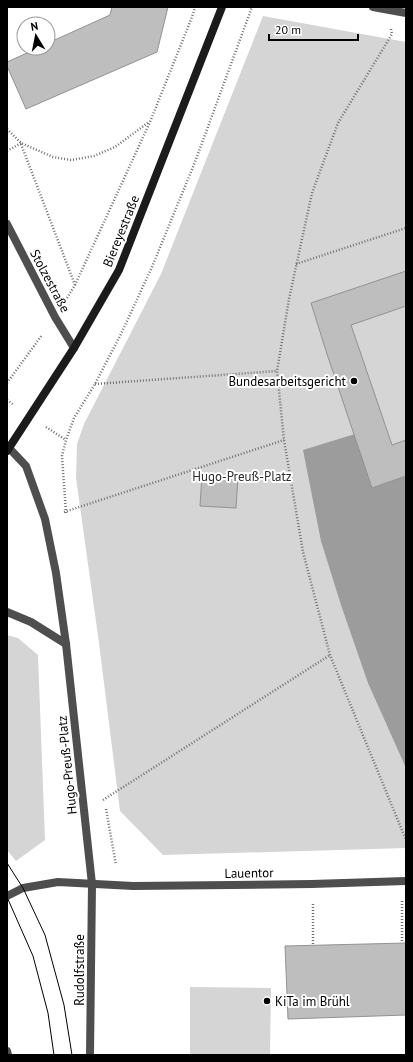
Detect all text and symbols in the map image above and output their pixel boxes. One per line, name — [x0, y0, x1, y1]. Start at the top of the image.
north arrow — [16, 16, 56, 56]
scale bar — [269, 16, 358, 42]
text: N — [29, 19, 39, 34]
text: 20 m — [275, 22, 301, 37]
street label: Biereyestraße — [99, 193, 143, 269]
street label: Stolzestraße — [26, 246, 74, 316]
place label: Bundesarbeitsgericht — [228, 373, 347, 390]
marker: Bundesarbeitsgericht — [349, 376, 359, 386]
park label: Hugo-Preuß-Platz — [192, 468, 292, 485]
street label: Hugo-Preuß-Platz — [53, 715, 81, 815]
street label: Lauentor — [224, 864, 274, 882]
street label: Rudolfstraße — [71, 934, 88, 1006]
place label: KiTa im Brühl — [275, 993, 350, 1010]
marker: KiTa im Brühl — [262, 996, 272, 1006]

